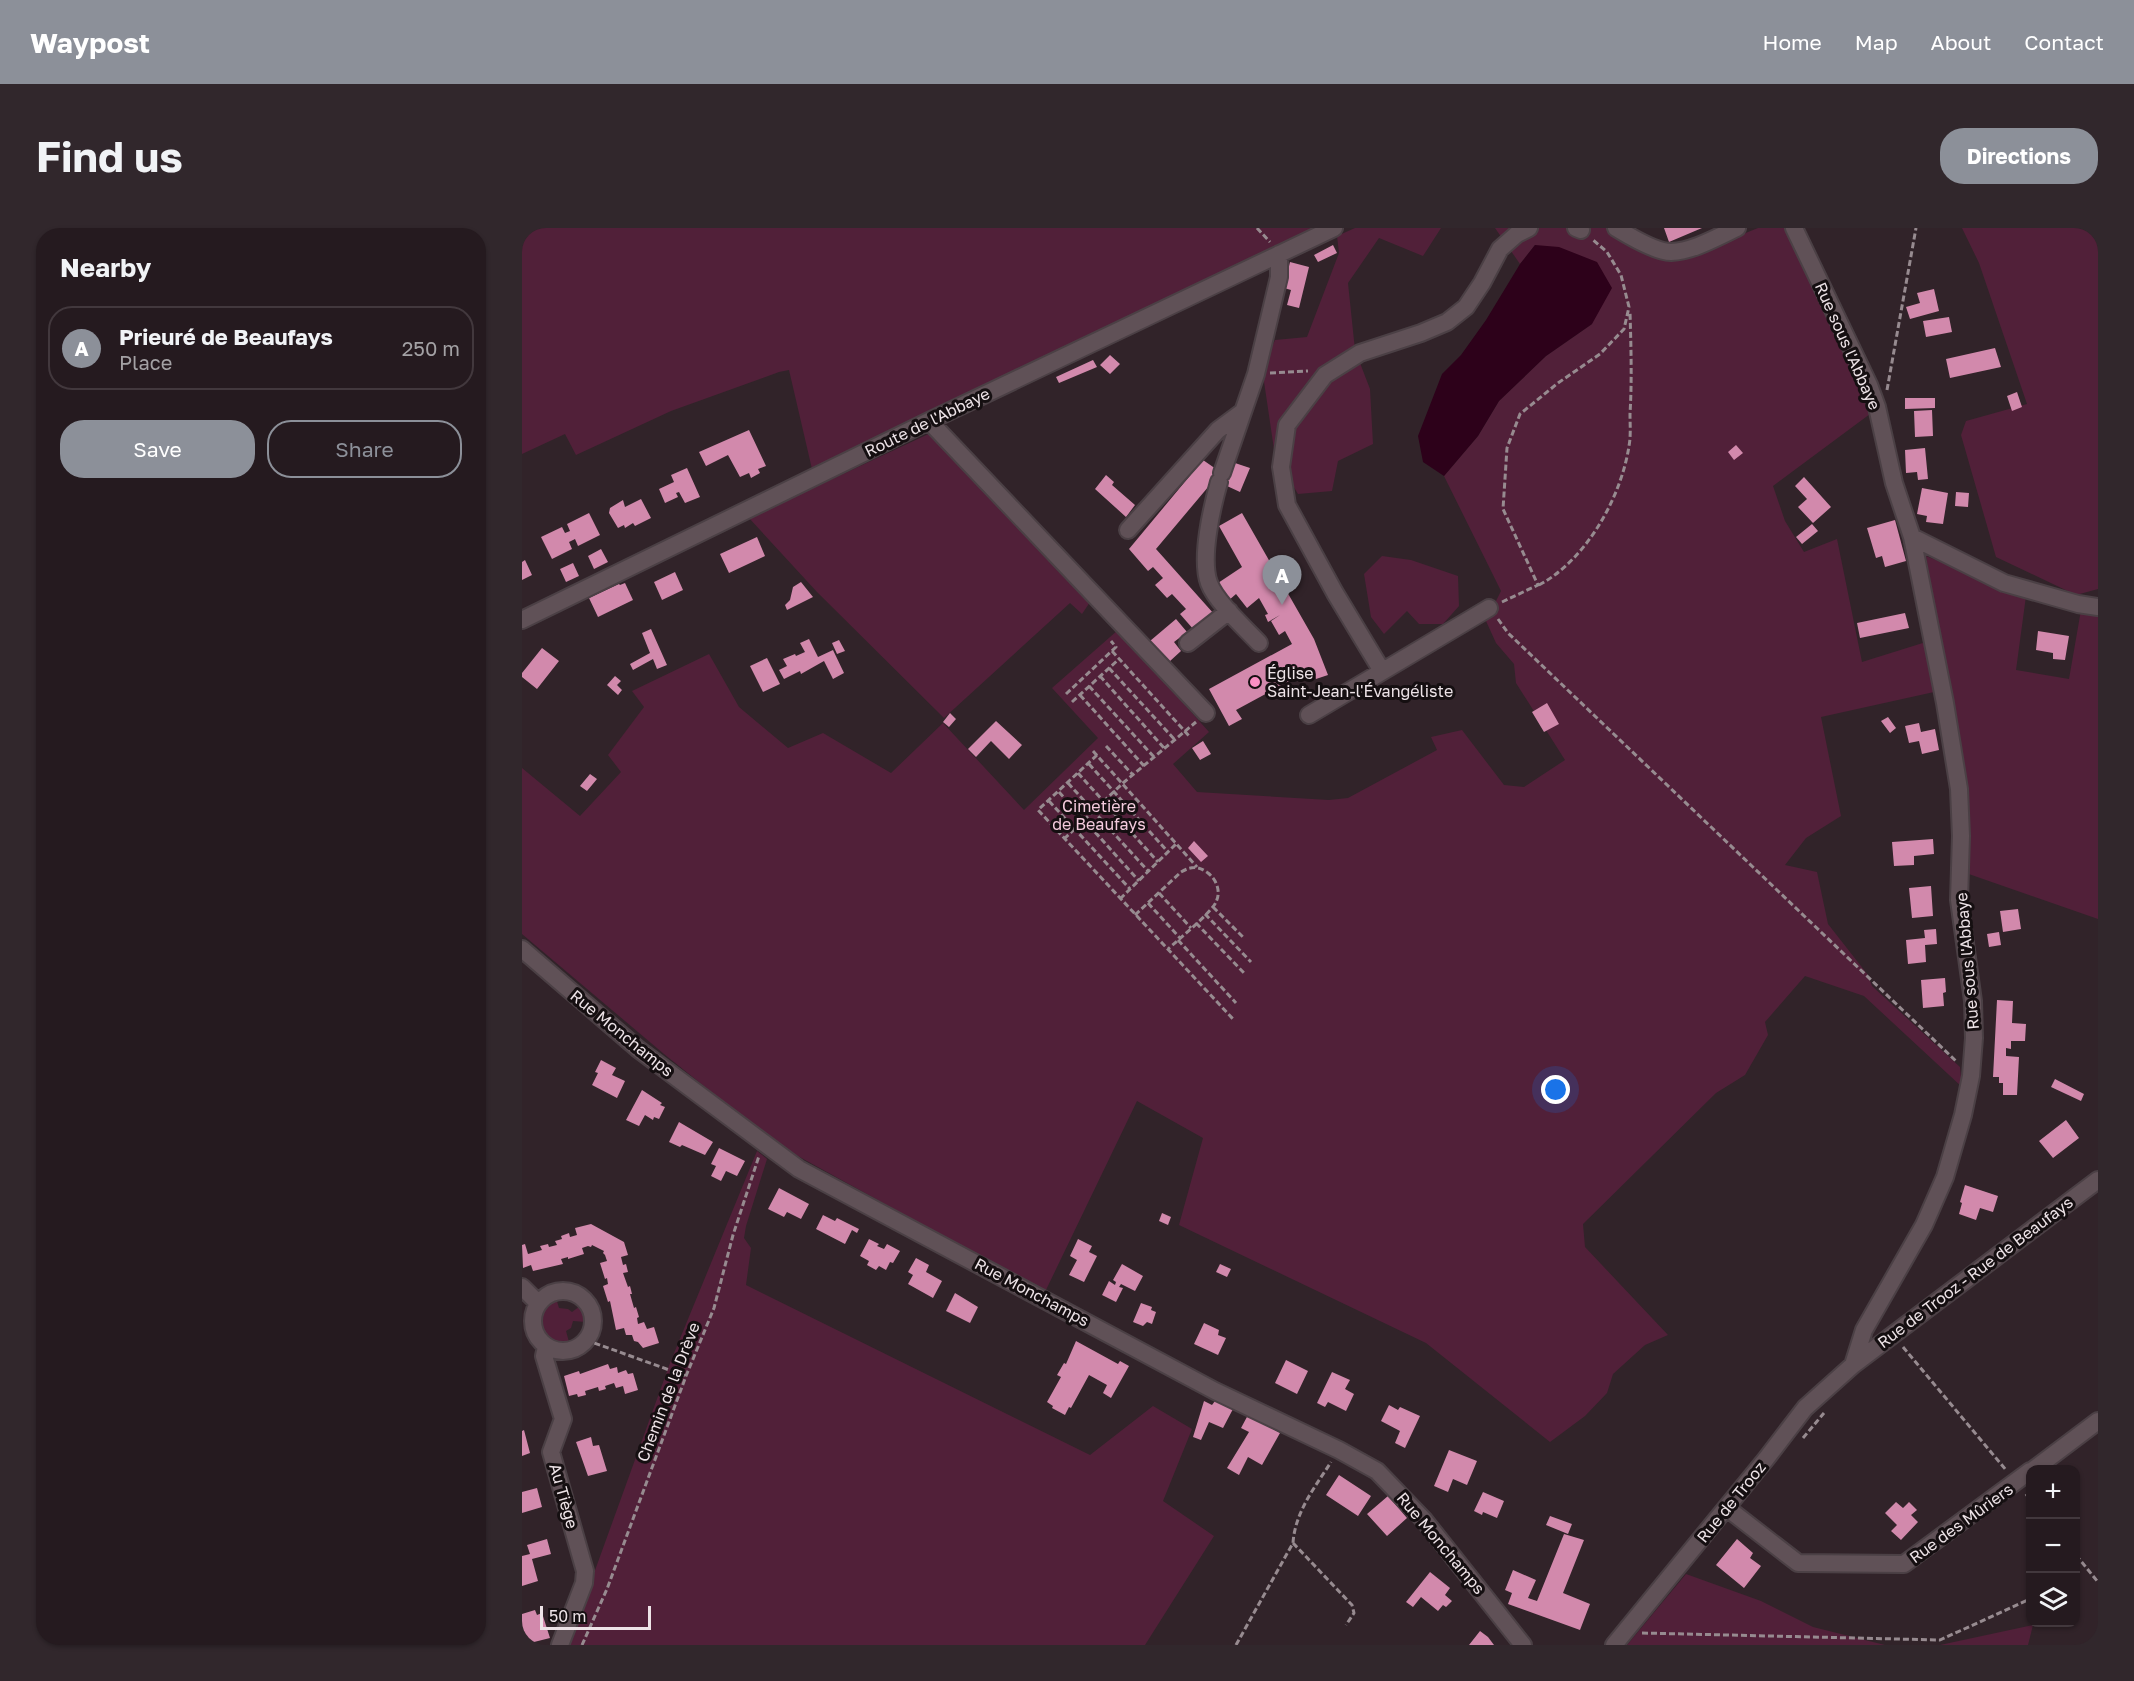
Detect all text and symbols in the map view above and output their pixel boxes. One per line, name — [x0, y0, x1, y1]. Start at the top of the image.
text: Waypost — [30, 26, 150, 59]
text: Home — [1762, 29, 1822, 55]
text: Map — [1855, 29, 1898, 55]
text: About — [1931, 29, 1991, 55]
text: Contact — [2024, 29, 2104, 55]
button: Directions — [1940, 128, 2098, 184]
text: Find us — [36, 131, 183, 181]
text: Nearby — [60, 252, 151, 283]
street label: Rue sous l'Abbaye — [1811, 279, 1885, 413]
text: Prieuré de Beaufays — [119, 323, 333, 350]
text: A — [74, 336, 89, 360]
text: 250 m — [402, 336, 460, 360]
text: Place — [119, 350, 172, 374]
street label: Route de l'Abbaye — [861, 383, 993, 461]
button: Save — [60, 420, 255, 478]
button: Share — [267, 420, 462, 478]
pin: A — [1262, 556, 1302, 605]
place label: Église Saint-Jean-l'Évangéliste — [1267, 663, 1453, 701]
marker: Église Saint-Jean-l'Évangéliste — [1248, 675, 1262, 689]
park label: Cimetière de Beaufays — [1052, 796, 1146, 834]
street label: Rue sous l'Abbaye — [1951, 892, 1983, 1030]
street label: Rue Monchamps — [566, 985, 678, 1081]
your location — [1541, 1075, 1570, 1104]
street label: Rue de Trooz - Rue de Beaufays — [1873, 1192, 2077, 1352]
street label: Rue Monchamps — [971, 1253, 1093, 1331]
street label: Chemin de la Drève — [632, 1319, 704, 1465]
street label: Rue de Trooz — [1692, 1457, 1770, 1547]
street label: Au Tiège — [545, 1461, 583, 1531]
map controls — [2026, 1465, 2080, 1627]
button: + — [2026, 1465, 2080, 1519]
street label: Rue des Mûriers — [1905, 1479, 2017, 1567]
street label: Rue Monchamps — [1393, 1488, 1489, 1598]
button: − — [2026, 1519, 2080, 1573]
button: layers — [2026, 1573, 2080, 1627]
scale bar — [540, 1603, 651, 1630]
text: 50 m — [549, 1606, 586, 1626]

